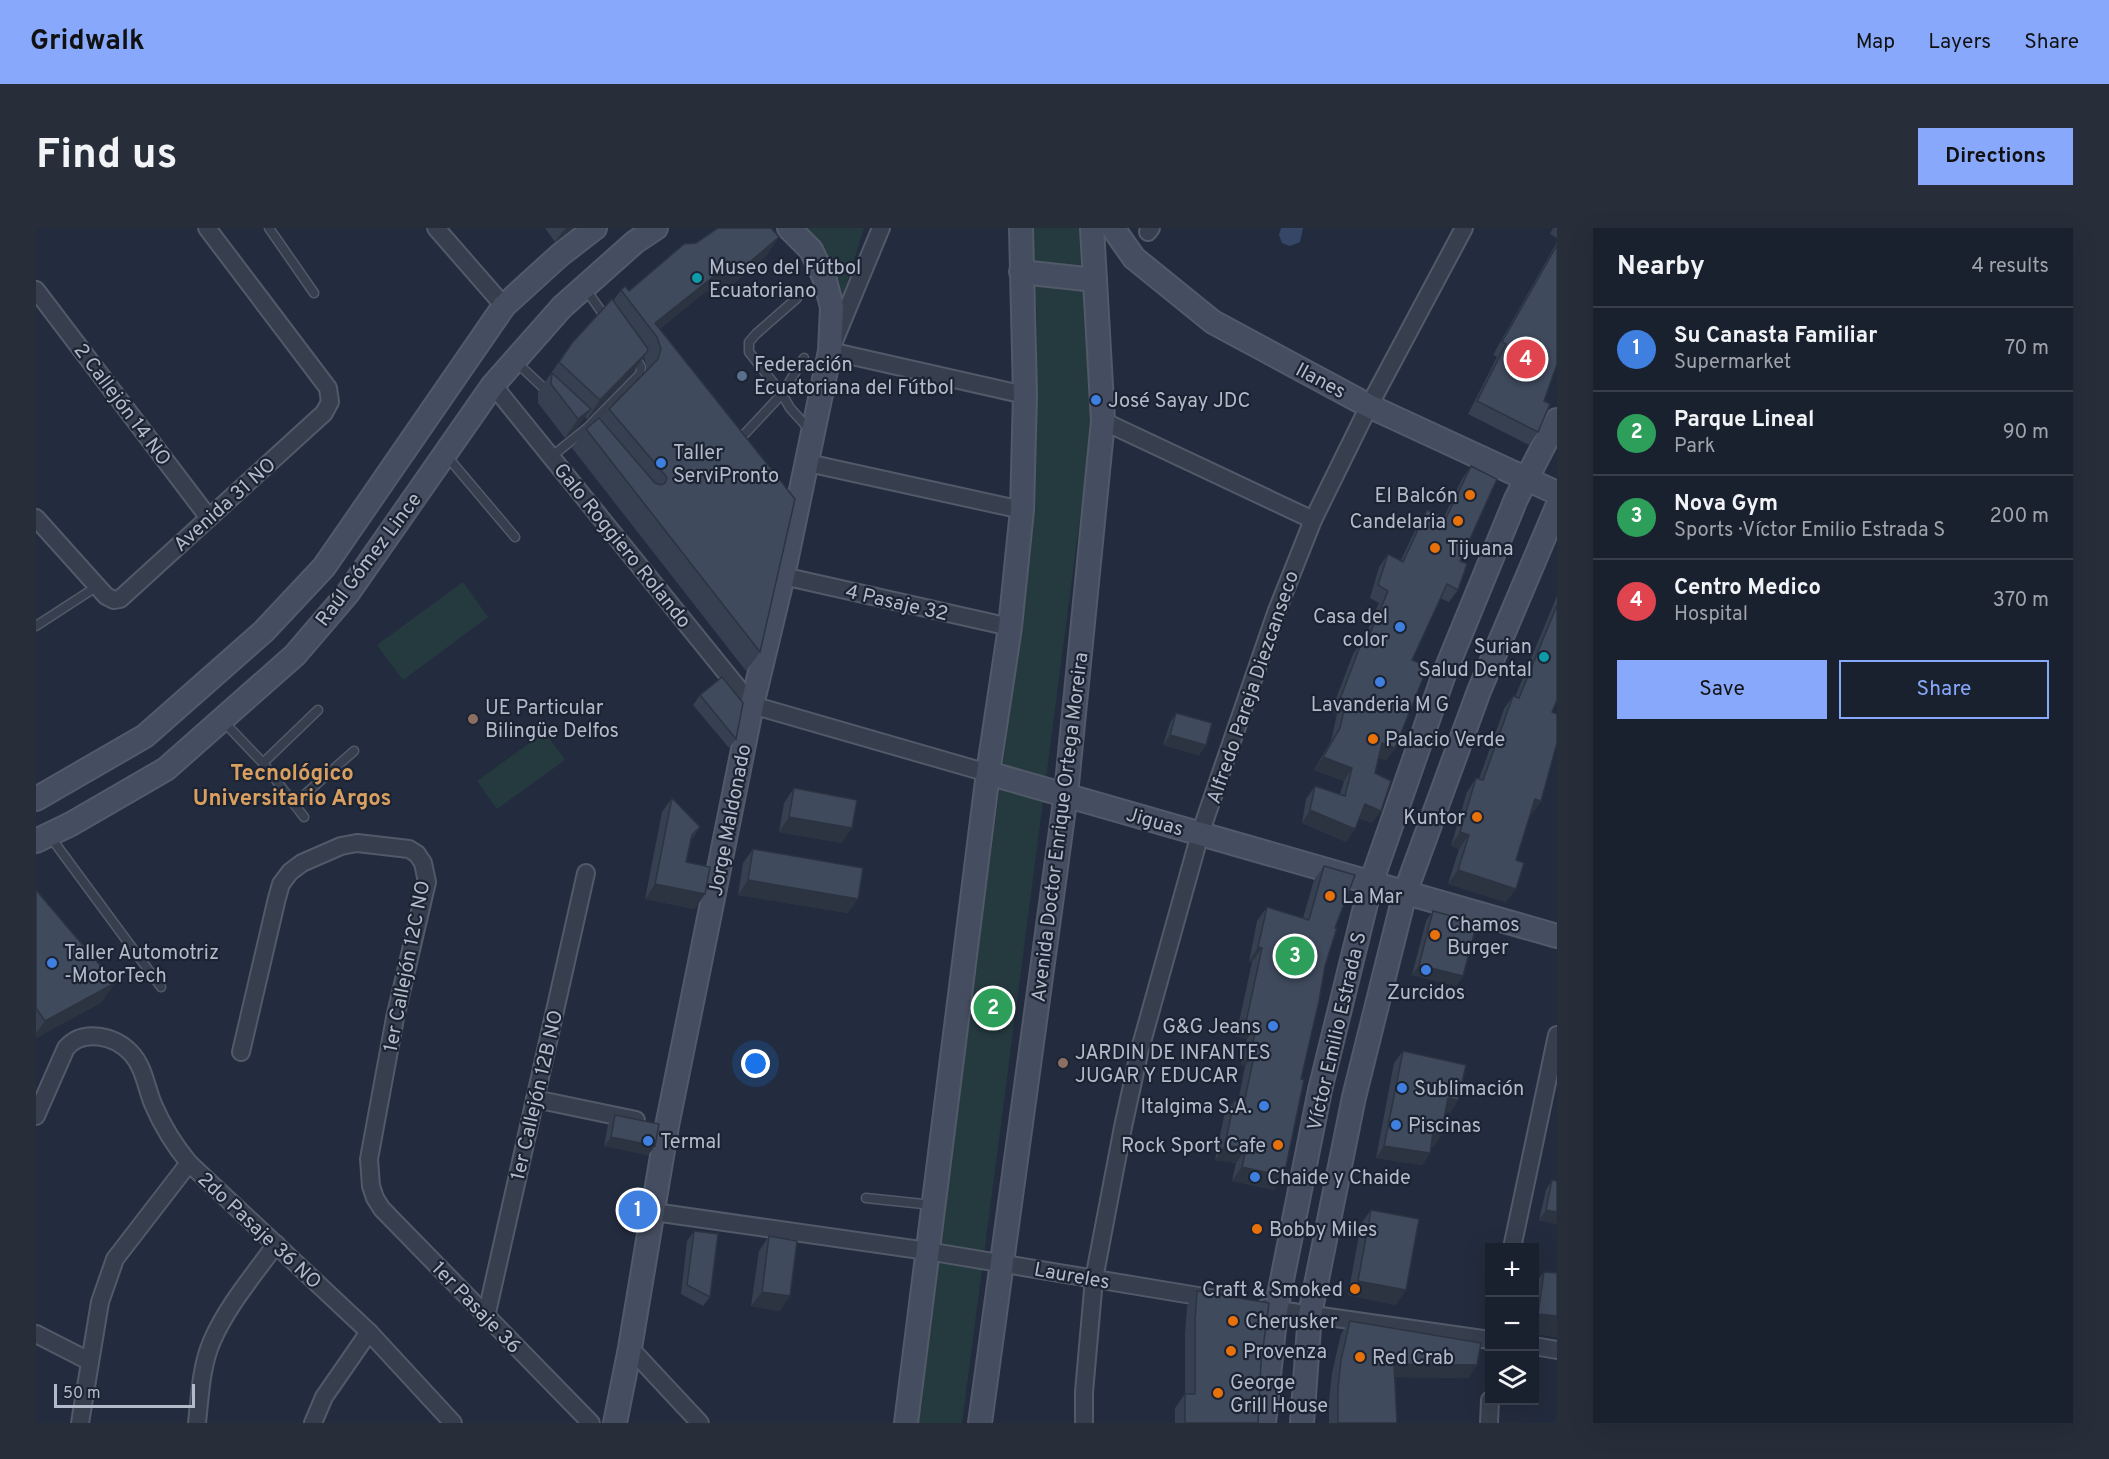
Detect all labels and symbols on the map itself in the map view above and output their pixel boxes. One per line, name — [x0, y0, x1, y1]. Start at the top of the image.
place label: Museo del Fútbol Ecuatoriano — [709, 256, 861, 305]
marker: Museo del Fútbol Ecuatoriano — [690, 271, 704, 285]
pin: 4 — [1506, 336, 1546, 382]
street label: 2 Callejón 14 NO — [67, 339, 176, 472]
place label: Federación Ecuatoriana del Fútbol — [754, 353, 954, 402]
street label: Ilanes — [1290, 358, 1350, 406]
marker: Federación Ecuatoriana del Fútbol — [735, 369, 749, 383]
place label: José Sayay JDC — [1108, 389, 1250, 415]
marker: José Sayay JDC — [1089, 393, 1103, 407]
place label: Taller ServiPronto — [673, 441, 779, 490]
street label: Avenida 31 NO — [169, 453, 282, 558]
marker: Taller ServiPronto — [654, 456, 668, 470]
street label: Galo Roggiero Rolando — [547, 458, 696, 634]
place label: El Balcón — [1374, 484, 1458, 510]
street label: Raúl Gómez Lince — [311, 488, 428, 632]
marker: El Balcón — [1463, 488, 1477, 502]
place label: Candelaria — [1349, 510, 1446, 536]
marker: Candelaria — [1451, 514, 1465, 528]
place label: Tijuana — [1447, 537, 1513, 563]
marker: Tijuana — [1428, 541, 1442, 555]
street label: Alfredo Pareja Diezcanseco — [1202, 568, 1306, 808]
street label: 4 Pasaje 32 — [843, 580, 950, 628]
place label: Casa del color — [1313, 605, 1388, 654]
marker: Casa del color — [1393, 620, 1407, 634]
place label: Surian Salud Dental — [1419, 635, 1532, 684]
marker: Surian Salud Dental — [1537, 650, 1551, 664]
street label: Avenida Doctor Enrique Ortega Moreira — [1027, 651, 1095, 1004]
marker: Lavanderia M G — [1373, 675, 1387, 689]
place label: Lavanderia M G — [1311, 693, 1449, 719]
place label: UE Particular Bilingüe Delfos — [485, 696, 619, 745]
marker: UE Particular Bilingüe Delfos — [466, 712, 480, 726]
place label: Palacio Verde — [1385, 728, 1505, 754]
marker: Palacio Verde — [1366, 732, 1380, 746]
street label: Jorge Maldonado — [704, 742, 758, 898]
district label: Tecnológico Universitario Argos — [193, 761, 391, 813]
street label: Jiguas — [1123, 802, 1186, 843]
place label: Kuntor — [1403, 806, 1465, 832]
marker: Kuntor — [1470, 810, 1484, 824]
street label: 1er Callejón 12C NO — [379, 879, 437, 1054]
place label: La Mar — [1342, 885, 1403, 911]
marker: La Mar — [1323, 889, 1337, 903]
place label: Chamos Burger — [1447, 913, 1520, 962]
marker: Chamos Burger — [1428, 928, 1442, 942]
street label: Víctor Emilio Estrada S — [1302, 930, 1373, 1133]
pin: 3 — [1276, 934, 1314, 978]
place label: Taller Automotriz -MotorTech — [64, 941, 219, 990]
marker: Taller Automotriz -MotorTech — [45, 956, 59, 970]
marker: Zurcidos — [1419, 963, 1433, 977]
place label: Zurcidos — [1387, 981, 1465, 1007]
pin: 2 — [974, 986, 1012, 1030]
street label: 1er Callejón 12B NO — [506, 1008, 570, 1183]
place label: G&G Jeans — [1162, 1015, 1261, 1041]
marker: G&G Jeans — [1266, 1019, 1280, 1033]
place label: JARDIN DE INFANTES JUGAR Y EDUCAR — [1075, 1041, 1271, 1090]
your location — [741, 1049, 770, 1078]
marker: JARDIN DE INFANTES JUGAR Y EDUCAR — [1056, 1056, 1070, 1070]
place label: Sublimación — [1414, 1077, 1524, 1103]
marker: Sublimación — [1395, 1081, 1409, 1095]
place label: Italgima S.A. — [1140, 1095, 1252, 1121]
marker: Italgima S.A. — [1257, 1099, 1271, 1113]
place label: Piscinas — [1408, 1114, 1481, 1140]
marker: Piscinas — [1389, 1118, 1403, 1132]
place label: Termal — [660, 1130, 721, 1156]
marker: Termal — [641, 1134, 655, 1148]
place label: Rock Sport Cafe — [1121, 1134, 1266, 1160]
marker: Rock Sport Cafe — [1271, 1138, 1285, 1152]
place label: Chaide y Chaide — [1267, 1166, 1411, 1192]
street label: 2do Pasaje 36 NO — [191, 1167, 326, 1296]
marker: Chaide y Chaide — [1248, 1170, 1262, 1184]
pin: 1 — [618, 1188, 658, 1232]
place label: Bobby Miles — [1269, 1218, 1377, 1244]
marker: Bobby Miles — [1250, 1222, 1264, 1236]
street label: 1er Pasaje 36 — [425, 1257, 526, 1360]
street label: Laureles — [1032, 1258, 1111, 1296]
place label: Craft & Smoked — [1202, 1278, 1343, 1304]
marker: Craft & Smoked — [1348, 1282, 1362, 1296]
place label: Cherusker — [1245, 1310, 1338, 1336]
marker: Cherusker — [1226, 1314, 1240, 1328]
place label: Provenza — [1243, 1340, 1327, 1366]
marker: Provenza — [1224, 1344, 1238, 1358]
place label: Red Crab — [1372, 1346, 1454, 1372]
marker: Red Crab — [1353, 1350, 1367, 1364]
place label: George Grill House — [1230, 1371, 1328, 1420]
scale bar — [54, 1381, 195, 1408]
marker: George Grill House — [1211, 1386, 1225, 1400]

